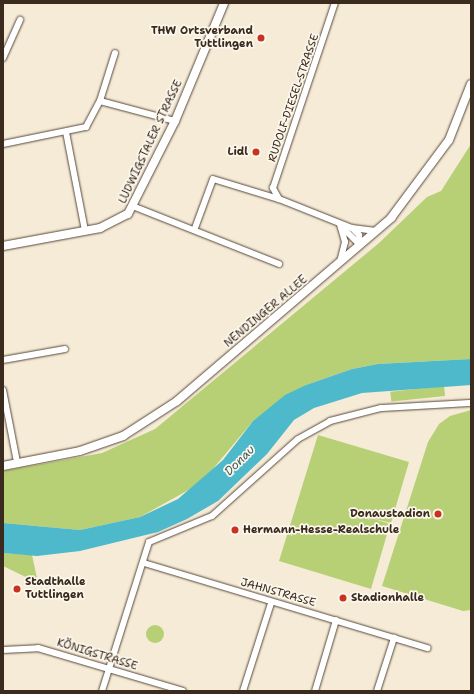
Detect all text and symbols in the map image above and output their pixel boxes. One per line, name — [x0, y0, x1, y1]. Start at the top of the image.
place label: THW Ortsverband Tuttlingen — [151, 25, 253, 51]
street label: RUDOLF-DIESEL-STRASSE — [266, 32, 322, 164]
marker: THW Ortsverband Tuttlingen — [256, 33, 266, 43]
street label: LUDWIGSTALER STRASSE — [116, 78, 186, 206]
place label: Lidl — [228, 145, 248, 159]
marker: Lidl — [251, 147, 261, 157]
street label: NENDINGER ALLEE — [222, 273, 310, 351]
water label: Donau — [222, 443, 258, 479]
place label: Donaustadion — [350, 507, 430, 521]
marker: Donaustadion — [433, 509, 443, 519]
place label: Hermann-Hesse-Realschule — [243, 523, 399, 537]
marker: Hermann-Hesse-Realschule — [230, 525, 240, 535]
place label: Stadthalle Tuttlingen — [25, 576, 86, 602]
street label: JAHNSTRASSE — [239, 576, 317, 610]
marker: Stadthalle Tuttlingen — [12, 584, 22, 594]
place label: Stadionhalle — [351, 591, 424, 605]
marker: Stadionhalle — [338, 593, 348, 603]
street label: KÖNIGSTRASSE — [55, 636, 139, 674]

